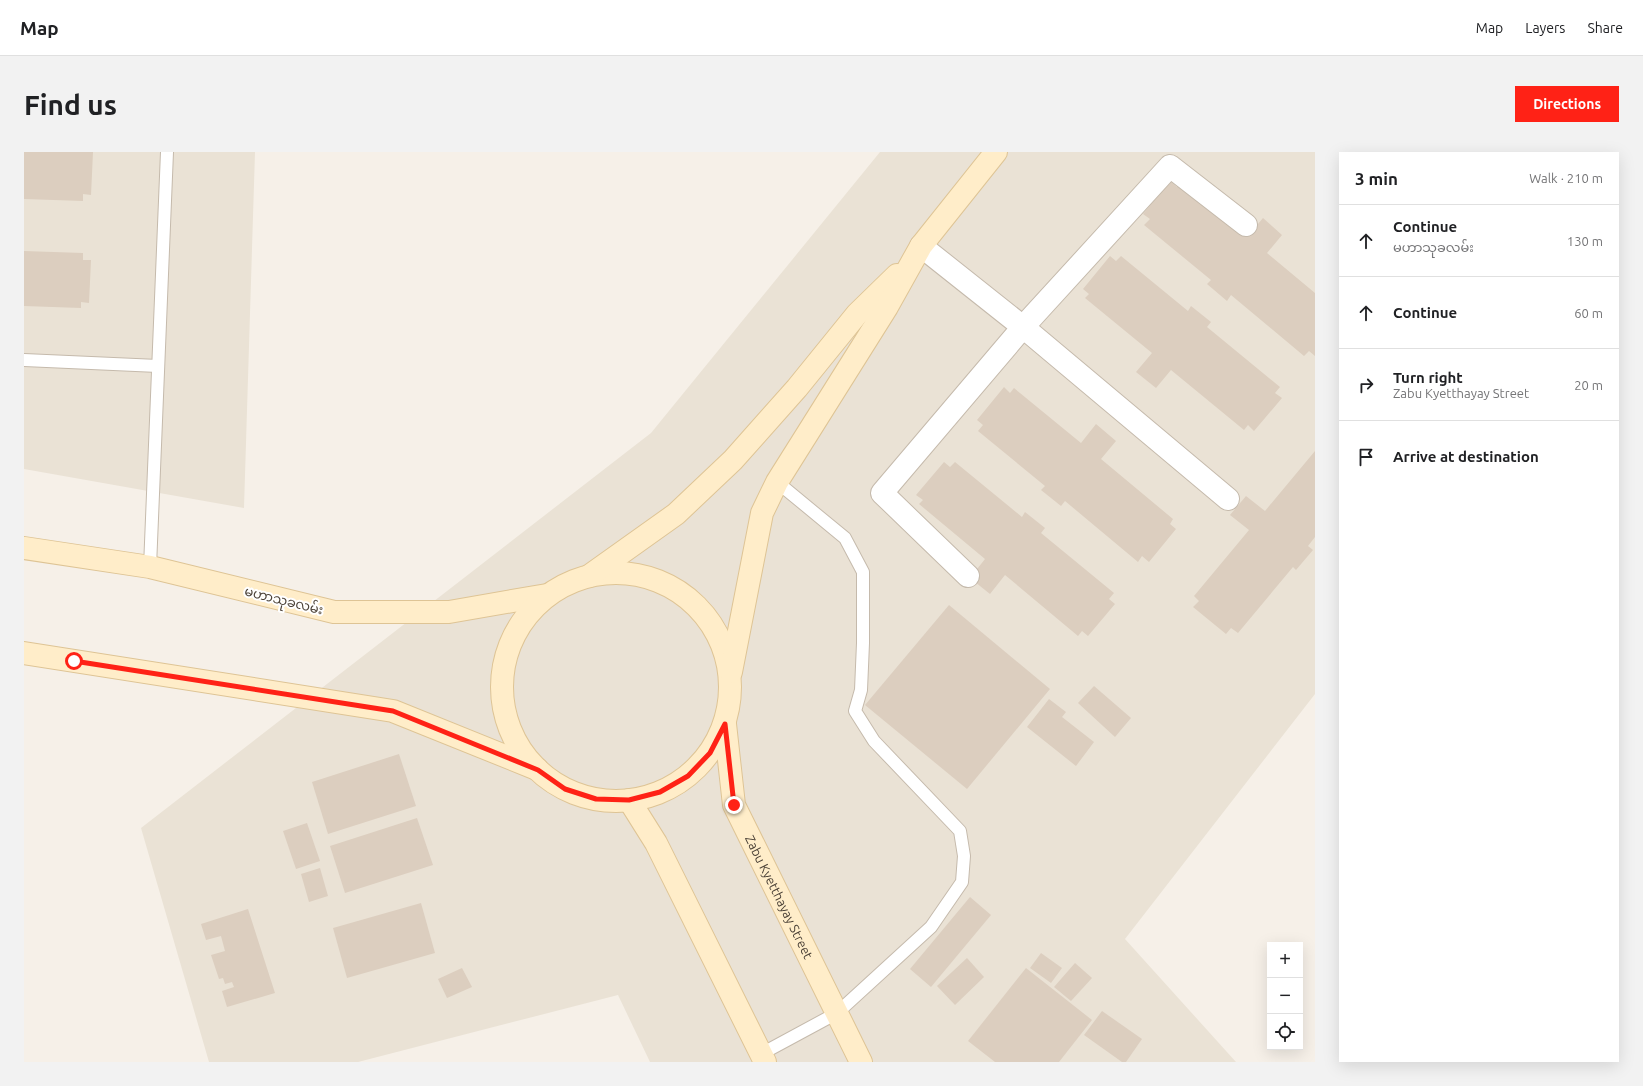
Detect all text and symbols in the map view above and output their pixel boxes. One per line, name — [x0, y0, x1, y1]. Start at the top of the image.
text: Map — [20, 17, 59, 39]
text: Map — [1476, 20, 1503, 36]
text: Layers — [1525, 20, 1565, 36]
text: Share — [1587, 20, 1623, 36]
button: Directions — [1515, 86, 1619, 122]
text: Find us — [24, 89, 117, 120]
text: 3 min — [1355, 169, 1398, 188]
text: Walk · 210 m — [1529, 171, 1603, 185]
text: Continue — [1393, 218, 1457, 235]
icon: ahead — [1355, 230, 1377, 252]
text: 130 m — [1567, 234, 1603, 248]
text: မဟာသုခလမ်း — [1393, 240, 1474, 254]
icon: ahead — [1355, 302, 1377, 324]
text: Continue — [1393, 304, 1457, 321]
text: 60 m — [1574, 306, 1603, 320]
text: Turn right — [1393, 369, 1463, 386]
icon: right — [1355, 374, 1377, 396]
text: 20 m — [1574, 378, 1603, 392]
text: Zabu Kyetthayay Street — [1393, 386, 1529, 400]
icon: arrive — [1355, 446, 1377, 468]
text: Arrive at destination — [1393, 448, 1539, 465]
street label: မဟာသုခလမ်း — [242, 582, 325, 620]
route start — [65, 652, 83, 670]
route end — [725, 796, 743, 814]
street label: Zabu Kyetthayay Street — [743, 833, 816, 961]
map controls — [1267, 942, 1303, 1050]
button: + — [1267, 942, 1303, 978]
button: − — [1267, 978, 1303, 1014]
button: locate — [1267, 1014, 1303, 1050]

